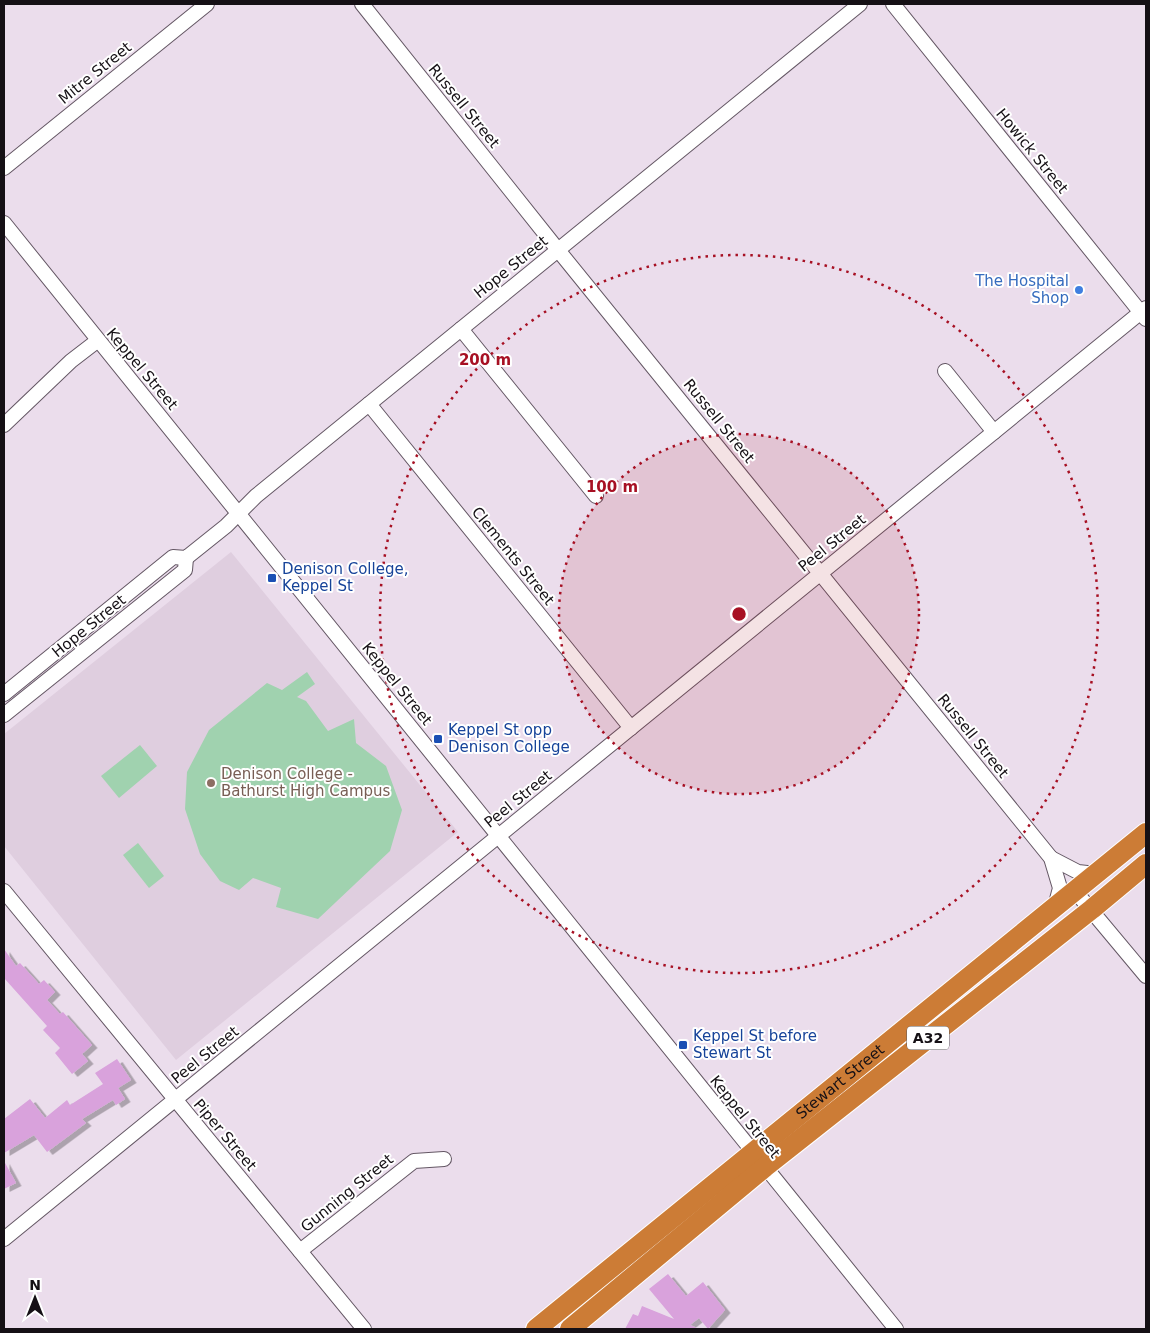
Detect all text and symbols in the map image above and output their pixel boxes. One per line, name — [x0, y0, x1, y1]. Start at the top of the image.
street label: Mitre Street — [55, 38, 135, 108]
street label: Russell Street — [425, 60, 503, 152]
street label: Howick Street — [992, 105, 1072, 197]
street label: Hope Street — [471, 232, 552, 302]
place label: The Hospital Shop — [974, 272, 1069, 307]
marker: The Hospital Shop — [1073, 284, 1085, 296]
street label: Keppel Street — [103, 324, 181, 414]
text: 200 m — [459, 351, 511, 369]
street label: Russell Street — [680, 375, 758, 467]
text: 100 m — [586, 478, 638, 496]
street label: Clements Street — [468, 503, 558, 609]
street label: Peel Street — [795, 510, 869, 576]
place label: Denison College, Keppel St — [282, 560, 408, 595]
marker: Denison College, Keppel St — [266, 572, 278, 584]
street label: Hope Street — [49, 591, 130, 661]
centre of rings — [730, 605, 748, 623]
street label: Keppel Street — [358, 639, 436, 729]
street label: Russell Street — [934, 690, 1012, 782]
place label: Keppel St opp Denison College — [448, 721, 570, 756]
marker: Keppel St opp Denison College — [432, 733, 444, 745]
place label: Denison College - Bathurst High Campus — [221, 765, 391, 800]
street label: Peel Street — [481, 766, 555, 832]
marker: Denison College - Bathurst High Campus — [205, 777, 217, 789]
street label: Peel Street — [168, 1022, 242, 1088]
road number: A32 — [907, 1026, 949, 1050]
place label: Keppel St before Stewart St — [693, 1027, 817, 1062]
marker: Keppel St before Stewart St — [677, 1039, 689, 1051]
street label: Stewart Street — [792, 1040, 888, 1123]
street label: Keppel Street — [706, 1072, 784, 1162]
street label: Piper Street — [190, 1095, 260, 1175]
street label: Gunning Street — [297, 1150, 397, 1236]
north arrow — [10, 1273, 60, 1323]
text: N — [29, 1277, 41, 1293]

